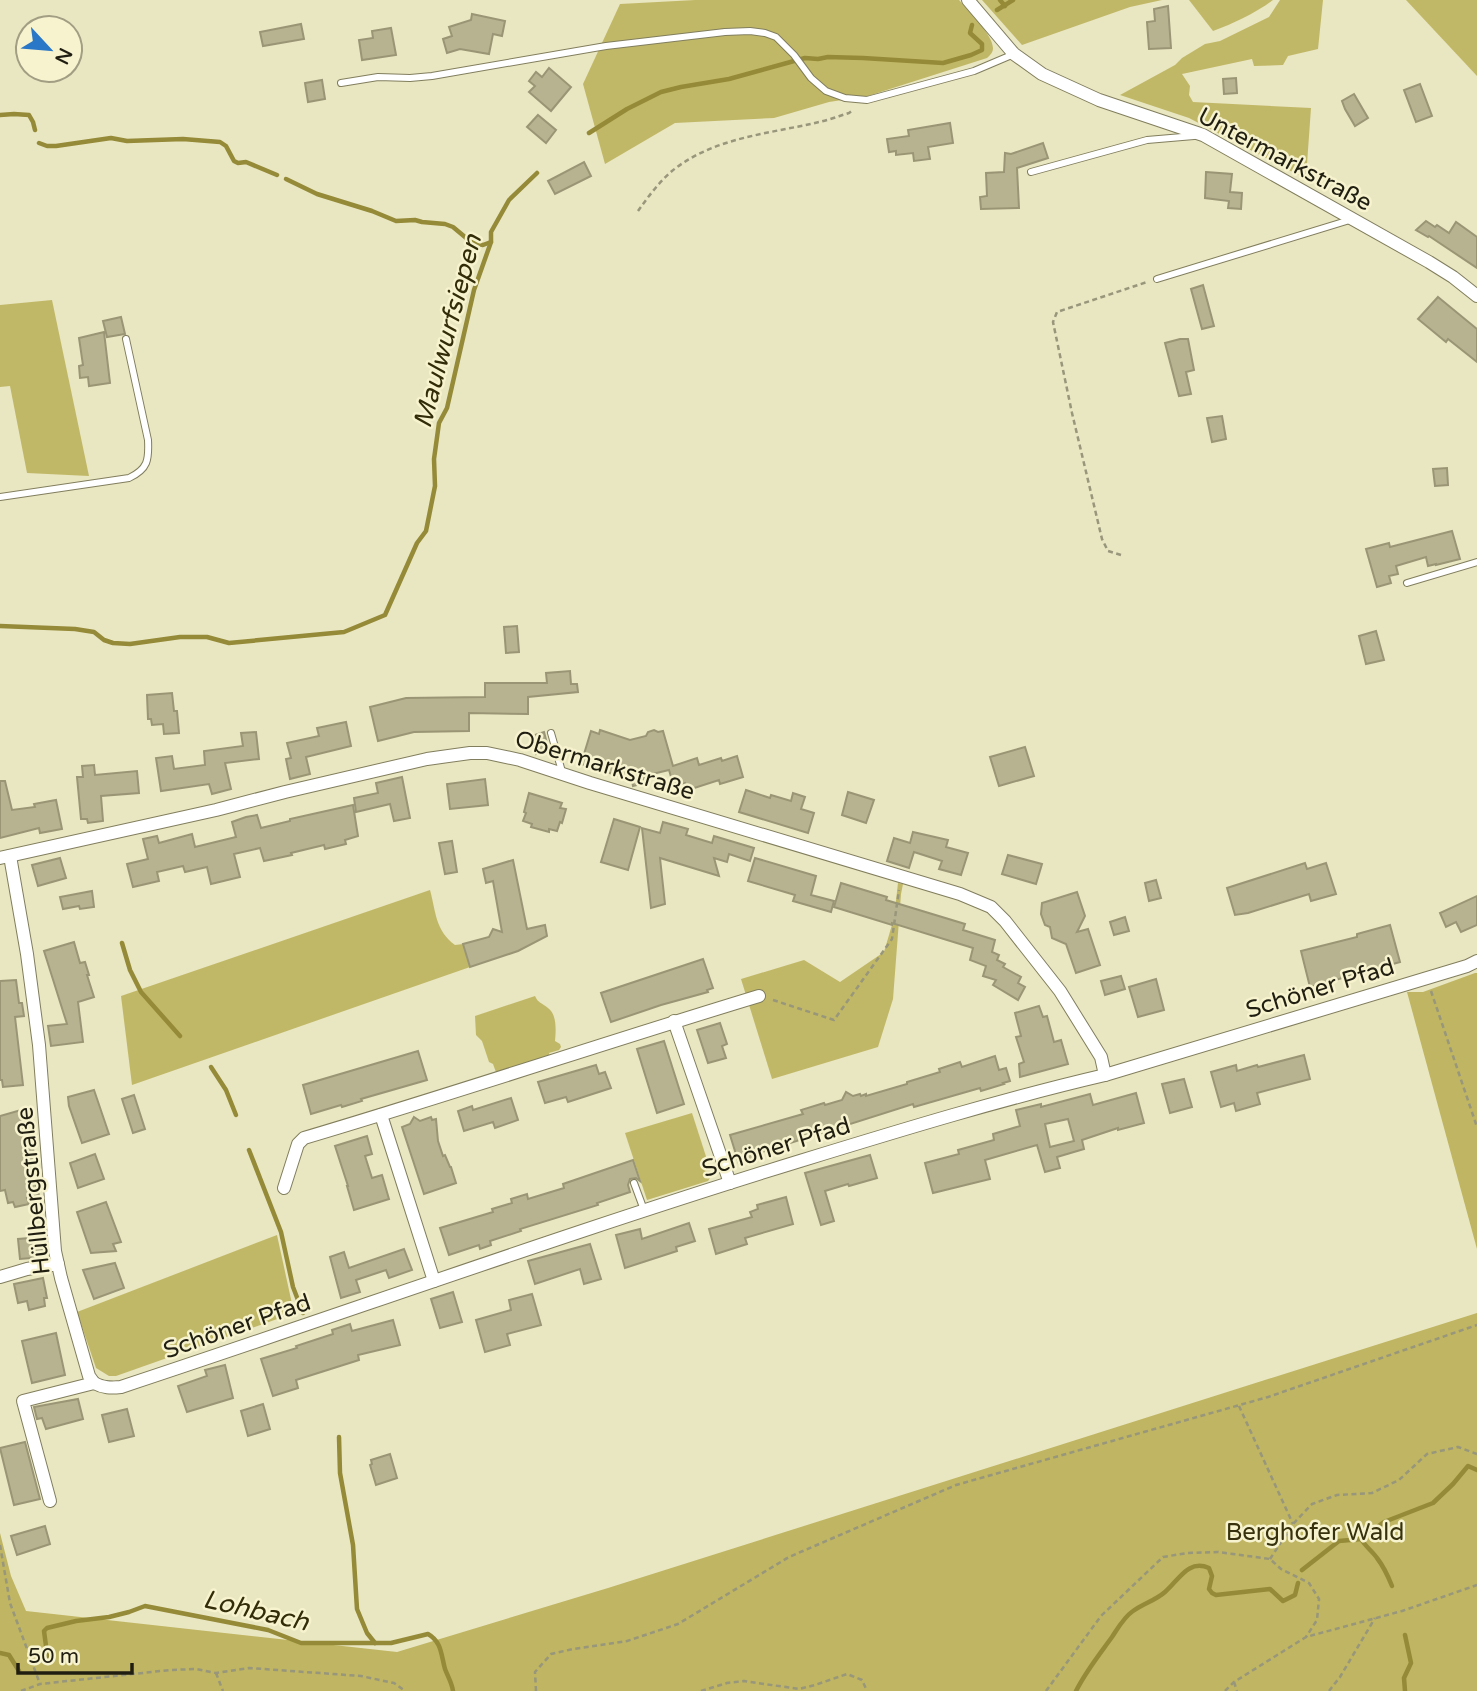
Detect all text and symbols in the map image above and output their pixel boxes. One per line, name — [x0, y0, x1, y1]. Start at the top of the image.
north arrow — [14, 14, 84, 84]
text: N — [50, 44, 77, 68]
street label: Untermarkstraße — [1193, 101, 1377, 218]
water label: Maulwurfsiepen — [407, 230, 488, 431]
street label: Obermarkstraße — [512, 724, 698, 807]
street label: Schöner Pfad — [1242, 952, 1398, 1025]
street label: Hüllbergstraße — [10, 1106, 57, 1276]
street label: Schöner Pfad — [698, 1111, 854, 1184]
street label: Schöner Pfad — [160, 1288, 315, 1365]
park label: Berghofer Wald — [1226, 1518, 1404, 1547]
water label: Lohbach — [200, 1583, 313, 1638]
scale bar — [18, 1632, 131, 1676]
text: 50 m — [28, 1644, 79, 1669]

